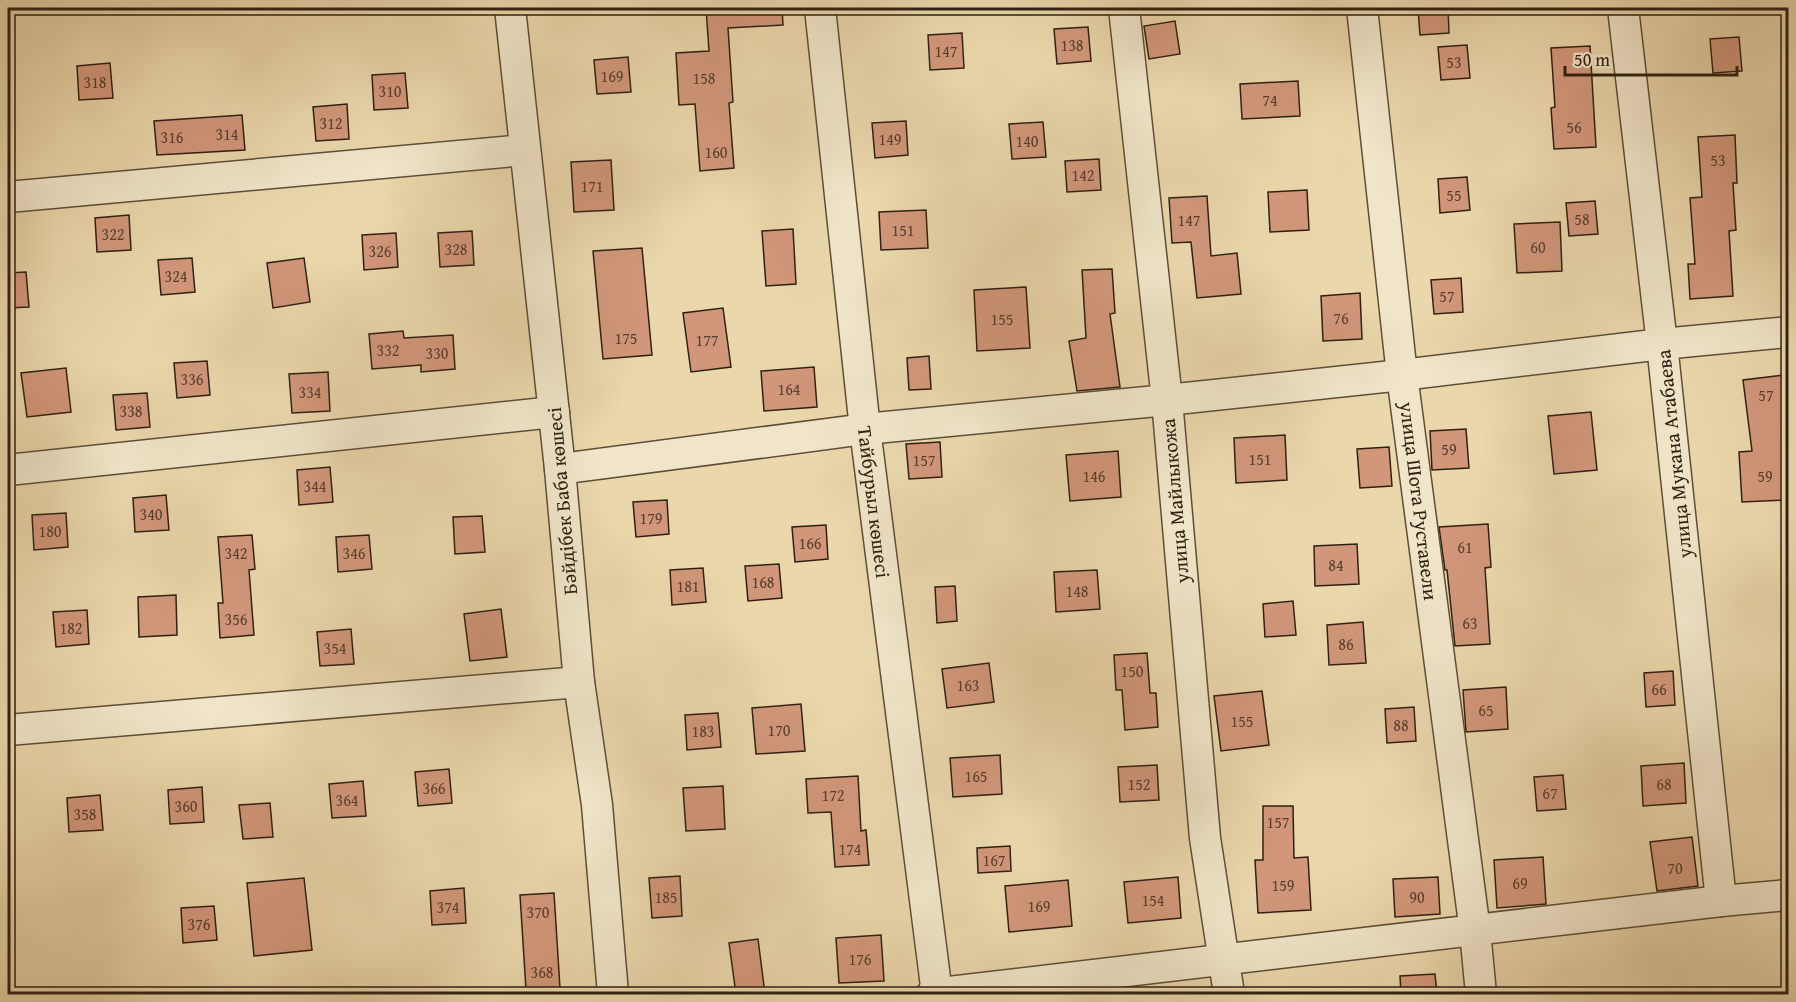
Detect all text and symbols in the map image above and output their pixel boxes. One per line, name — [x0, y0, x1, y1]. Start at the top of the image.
house number: 138 — [1060, 33, 1084, 57]
house number: 147 — [934, 39, 958, 63]
scale bar — [1565, 39, 1738, 77]
text: 50 m — [1574, 46, 1610, 73]
house number: 53 — [1446, 50, 1462, 74]
house number: 169 — [600, 64, 624, 88]
house number: 158 — [692, 66, 716, 90]
house number: 318 — [83, 70, 107, 94]
house number: 310 — [378, 79, 402, 103]
house number: 74 — [1262, 88, 1278, 112]
house number: 312 — [319, 111, 343, 135]
house number: 56 — [1566, 115, 1582, 139]
house number: 314 — [215, 122, 239, 146]
house number: 316 — [160, 125, 184, 149]
house number: 149 — [878, 127, 902, 151]
house number: 140 — [1015, 129, 1039, 153]
house number: 160 — [704, 140, 728, 164]
house number: 53 — [1710, 148, 1726, 172]
house number: 142 — [1071, 163, 1095, 187]
house number: 171 — [580, 174, 604, 198]
house number: 55 — [1446, 183, 1462, 207]
house number: 58 — [1574, 207, 1590, 231]
house number: 147 — [1177, 208, 1201, 232]
house number: 151 — [891, 218, 915, 242]
house number: 322 — [101, 222, 125, 246]
house number: 60 — [1530, 235, 1546, 259]
house number: 328 — [444, 237, 468, 261]
house number: 326 — [368, 239, 392, 263]
house number: 324 — [164, 264, 188, 288]
house number: 57 — [1439, 284, 1455, 308]
house number: 76 — [1333, 306, 1349, 330]
house number: 155 — [990, 307, 1014, 331]
house number: 175 — [614, 326, 638, 350]
house number: 177 — [695, 328, 719, 352]
house number: 332 — [376, 338, 400, 362]
house number: 330 — [425, 341, 449, 365]
street label: улица Мукана Атабаева — [1648, 348, 1699, 561]
house number: 336 — [180, 367, 204, 391]
house number: 164 — [777, 377, 801, 401]
house number: 334 — [298, 380, 322, 404]
house number: 57 — [1758, 383, 1774, 407]
house number: 338 — [119, 399, 143, 423]
street label: улица Шота Руставели — [1393, 399, 1446, 602]
street label: Бәйдібек Баба көшесі — [539, 406, 584, 596]
street label: улица Майлыкожа — [1153, 417, 1196, 586]
street label: Тайбурыл көшесі — [851, 424, 898, 580]
house number: 59 — [1441, 437, 1457, 461]
house number: 151 — [1248, 447, 1272, 471]
house number: 157 — [912, 448, 936, 472]
house number: 146 — [1082, 464, 1106, 488]
house number: 59 — [1757, 464, 1773, 488]
house number: 344 — [303, 474, 327, 498]
house number: 340 — [139, 502, 163, 526]
house number: 179 — [639, 506, 663, 530]
house number: 180 — [38, 519, 62, 543]
house number: 166 — [798, 531, 822, 555]
house number: 61 — [1457, 535, 1473, 559]
house number: 342 — [224, 541, 248, 565]
house number: 346 — [342, 541, 366, 565]
house number: 84 — [1328, 553, 1344, 577]
house number: 168 — [751, 570, 775, 594]
house number: 181 — [676, 574, 700, 598]
house number: 148 — [1065, 579, 1089, 603]
house number: 356 — [224, 607, 248, 631]
house number: 63 — [1462, 611, 1478, 635]
house number: 182 — [59, 616, 83, 640]
house number: 86 — [1338, 632, 1354, 656]
house number: 354 — [323, 636, 347, 660]
house number: 150 — [1120, 659, 1144, 683]
house number: 163 — [956, 673, 980, 697]
house number: 66 — [1651, 677, 1667, 701]
house number: 65 — [1478, 698, 1494, 722]
house number: 155 — [1230, 709, 1254, 733]
house number: 88 — [1393, 713, 1409, 737]
house number: 170 — [767, 718, 791, 742]
house number: 183 — [691, 719, 715, 743]
house number: 165 — [964, 764, 988, 788]
house number: 152 — [1127, 772, 1151, 796]
house number: 68 — [1656, 772, 1672, 796]
house number: 366 — [422, 776, 446, 800]
house number: 67 — [1542, 781, 1558, 805]
house number: 172 — [821, 783, 845, 807]
house number: 364 — [335, 788, 359, 812]
house number: 360 — [174, 794, 198, 818]
house number: 358 — [73, 802, 97, 826]
house number: 157 — [1266, 810, 1290, 834]
house number: 174 — [838, 837, 862, 861]
house number: 167 — [982, 848, 1006, 872]
house number: 70 — [1667, 856, 1683, 880]
house number: 69 — [1512, 871, 1528, 895]
house number: 159 — [1271, 873, 1295, 897]
house number: 185 — [654, 885, 678, 909]
house number: 90 — [1409, 885, 1425, 909]
house number: 154 — [1141, 888, 1165, 912]
house number: 169 — [1027, 894, 1051, 918]
house number: 374 — [436, 895, 460, 919]
house number: 370 — [526, 900, 550, 924]
house number: 376 — [187, 912, 211, 936]
house number: 176 — [848, 947, 872, 971]
house number: 368 — [530, 960, 554, 984]

